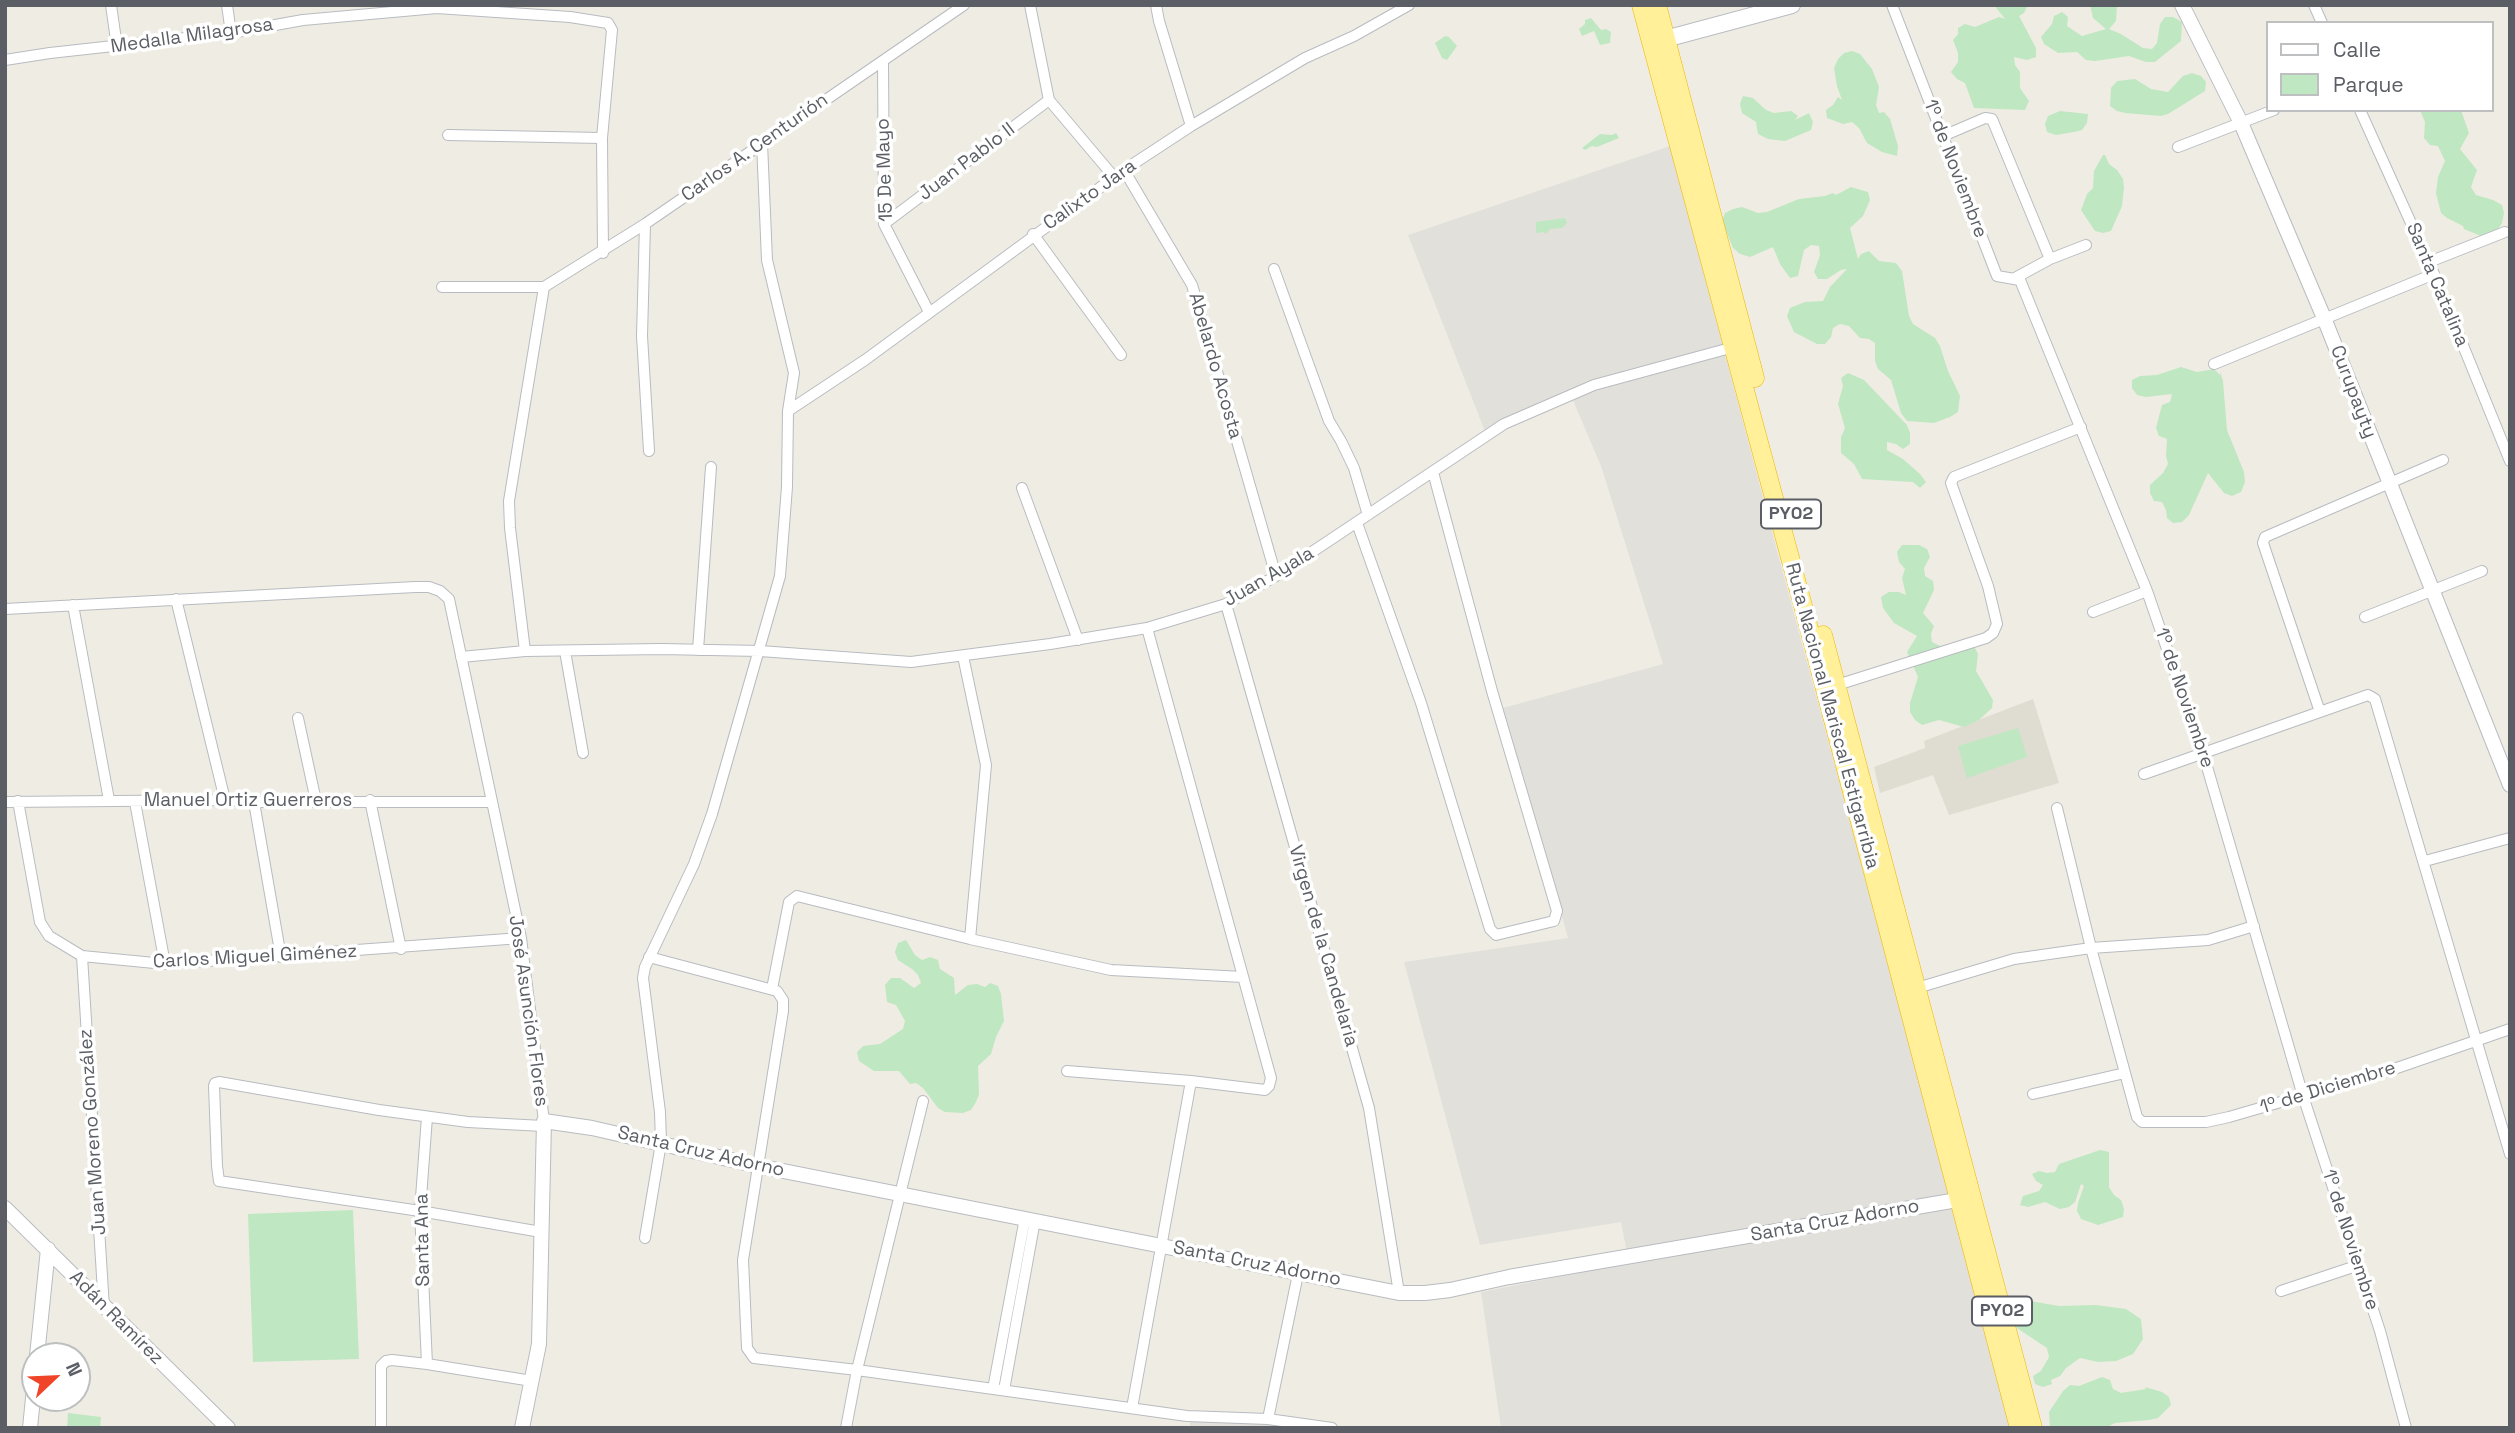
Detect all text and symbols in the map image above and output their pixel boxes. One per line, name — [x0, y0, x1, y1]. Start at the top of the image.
street label: Medalla Milagrosa — [109, 13, 275, 59]
legend — [2266, 21, 2494, 112]
text: Calle — [2333, 36, 2381, 63]
text: Parque — [2333, 71, 2404, 98]
street label: Carlos A. Centurión — [677, 89, 833, 207]
street label: 1º de Noviembre — [1918, 97, 1992, 241]
street label: 15 De Mayo — [872, 118, 898, 222]
street label: Juan Pablo II — [914, 118, 1020, 206]
street label: Calixto Jara — [1039, 155, 1141, 235]
street label: Santa Catalina — [2401, 220, 2473, 350]
street label: Abelardo Acosta — [1183, 290, 1247, 442]
street label: Curupayty — [2325, 342, 2381, 442]
road number: PY02 — [1761, 500, 1821, 528]
street label: Juan Ayala — [1220, 542, 1318, 612]
street label: Ruta Nacional Mariscal Estigarribia — [1780, 560, 1884, 872]
street label: 1º de Noviembre — [2149, 625, 2219, 771]
street label: Manuel Ortiz Guerreros — [144, 790, 352, 812]
street label: Virgen de la Candelaria — [1283, 843, 1363, 1049]
street label: José Asunción Flores — [503, 914, 553, 1108]
street label: Carlos Miguel Giménez — [152, 940, 358, 974]
street label: Juan Moreno González — [74, 1028, 112, 1236]
street label: 1º de Diciembre — [2257, 1057, 2399, 1119]
street label: Santa Cruz Adorno — [615, 1122, 787, 1182]
street label: 1º de Noviembre — [2317, 1167, 2383, 1313]
street label: Santa Ana — [411, 1193, 435, 1287]
street label: Santa Cruz Adorno — [1749, 1195, 1921, 1247]
street label: Santa Cruz Adorno — [1171, 1237, 1343, 1291]
street label: Adán Ramírez — [64, 1266, 168, 1370]
road number: PY02 — [1972, 1296, 2032, 1326]
north arrow — [21, 1342, 91, 1412]
text: N — [60, 1359, 88, 1380]

